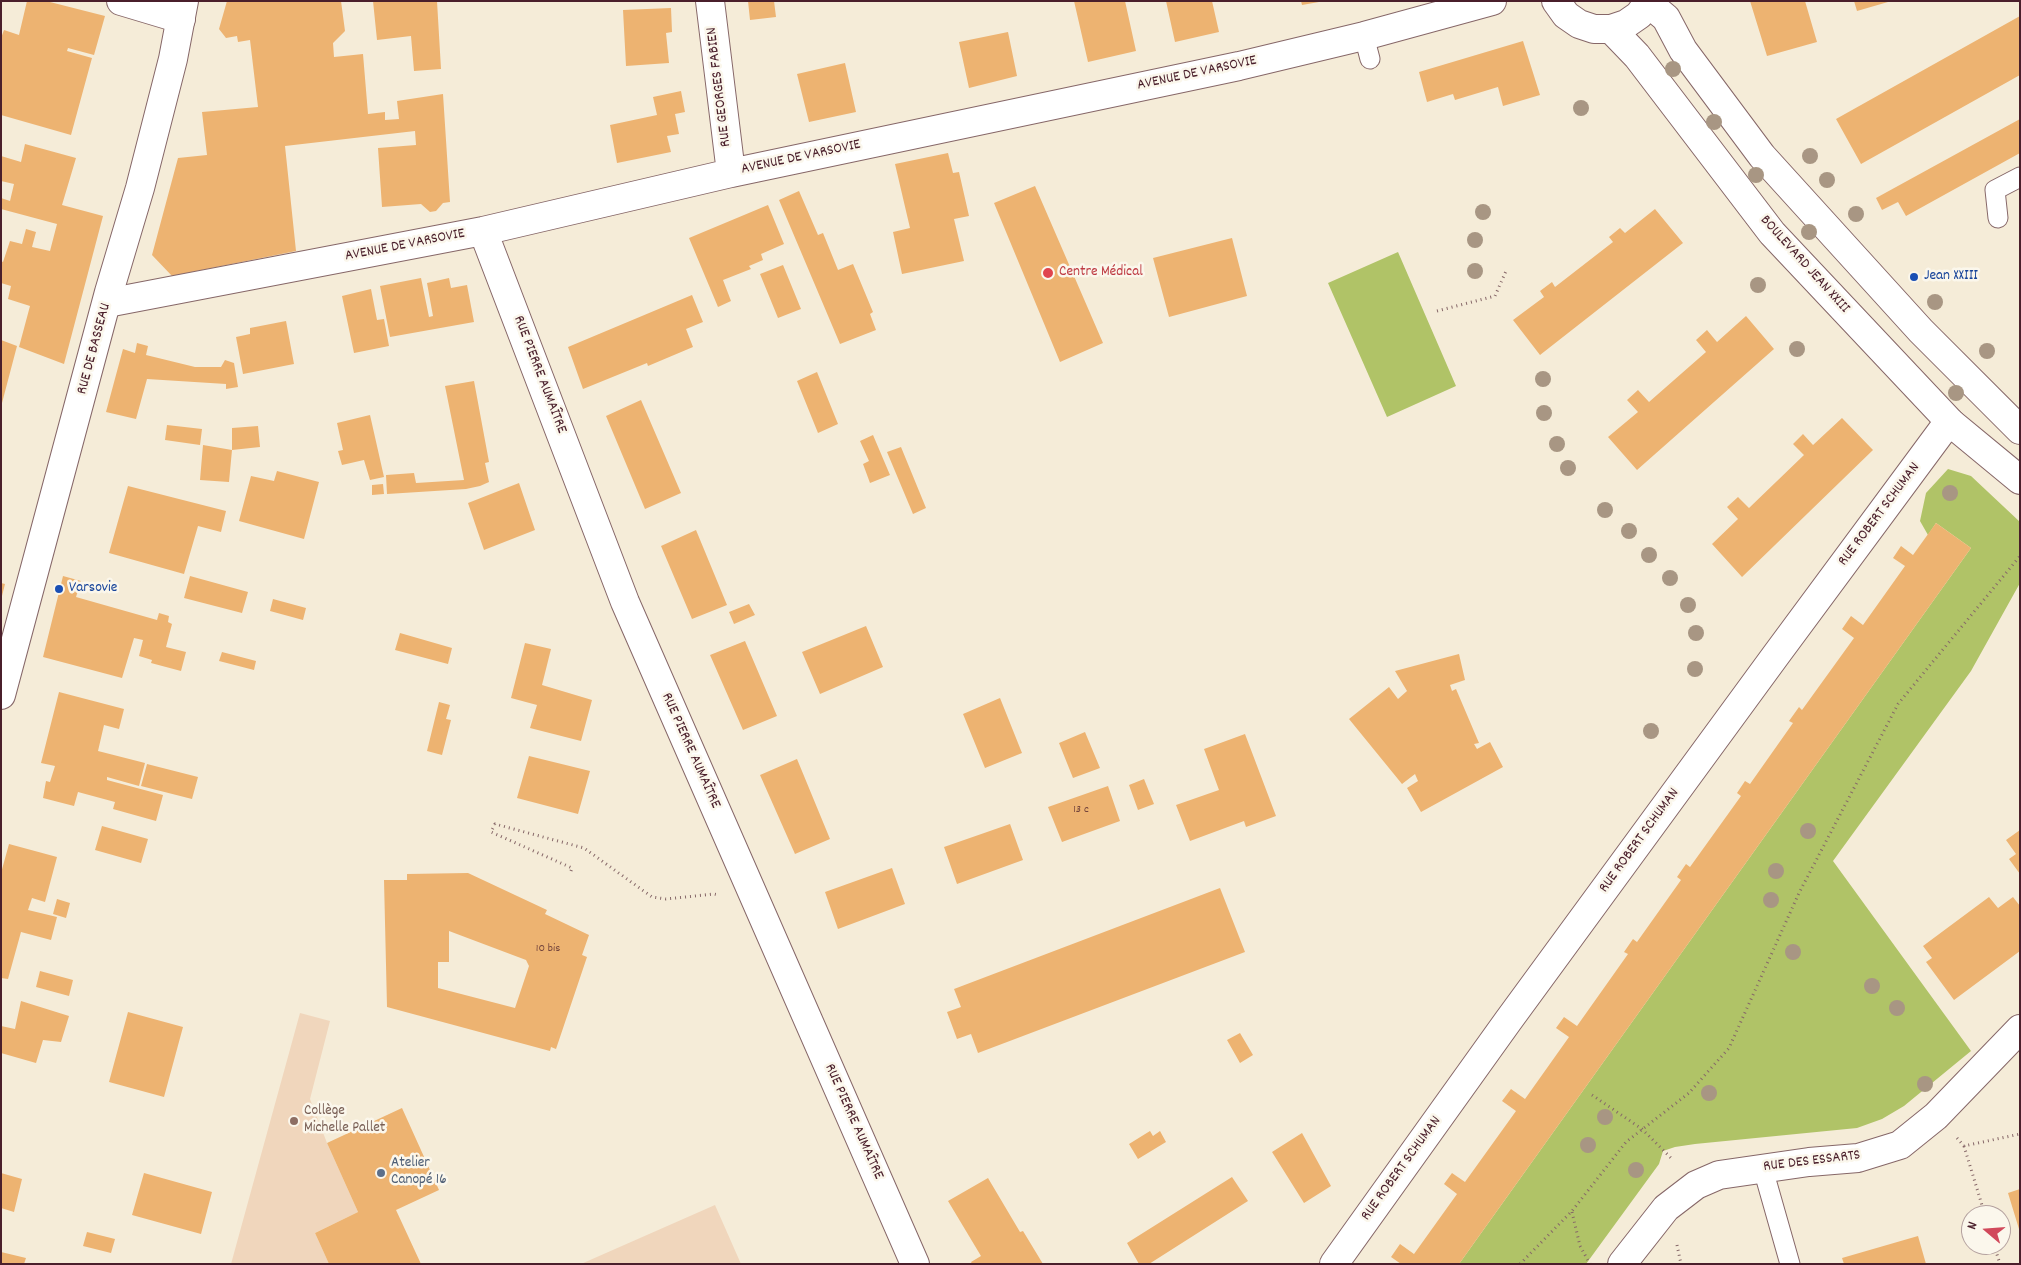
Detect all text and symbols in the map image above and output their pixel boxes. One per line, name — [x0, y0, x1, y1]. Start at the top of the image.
street label: RUE GEORGES FABIEN — [704, 26, 736, 148]
street label: AVENUE DE VARSOVIE — [1136, 53, 1258, 95]
street label: AVENUE DE VARSOVIE — [740, 137, 862, 179]
street label: BOULEVARD JEAN XXIII — [1755, 212, 1853, 318]
street label: AVENUE DE VARSOVIE — [344, 226, 466, 266]
place label: Centre Médical — [1059, 264, 1143, 282]
marker: Centre Médical — [1041, 266, 1055, 280]
place label: Jean XXIII — [1924, 268, 1978, 286]
marker: Jean XXIII — [1908, 271, 1920, 283]
street label: RUE DE BASSEAU — [74, 302, 116, 396]
street label: RUE PIERRE AUMAÎTRE — [508, 314, 570, 436]
street label: RUE ROBERT SCHUMAN — [1835, 460, 1925, 570]
place label: Varsovie — [69, 580, 117, 598]
marker: Varsovie — [53, 583, 65, 595]
street label: RUE PIERRE AUMAÎTRE — [656, 690, 724, 812]
street label: RUE ROBERT SCHUMAN — [1596, 785, 1684, 897]
house number: 13 c — [1073, 803, 1089, 817]
house number: 10 bis — [536, 942, 560, 956]
street label: RUE PIERRE AUMAÎTRE — [819, 1061, 887, 1183]
place label: Collège Michelle Pallet — [304, 1103, 385, 1138]
street label: RUE ROBERT SCHUMAN — [1358, 1113, 1446, 1225]
marker: Collège Michelle Pallet — [288, 1115, 300, 1127]
street label: RUE DES ESSARTS — [1763, 1147, 1861, 1177]
place label: Atelier Canopé 16 — [391, 1155, 446, 1190]
marker: Atelier Canopé 16 — [375, 1167, 387, 1179]
north arrow — [1961, 1205, 2011, 1255]
text: N — [1962, 1219, 1983, 1232]

